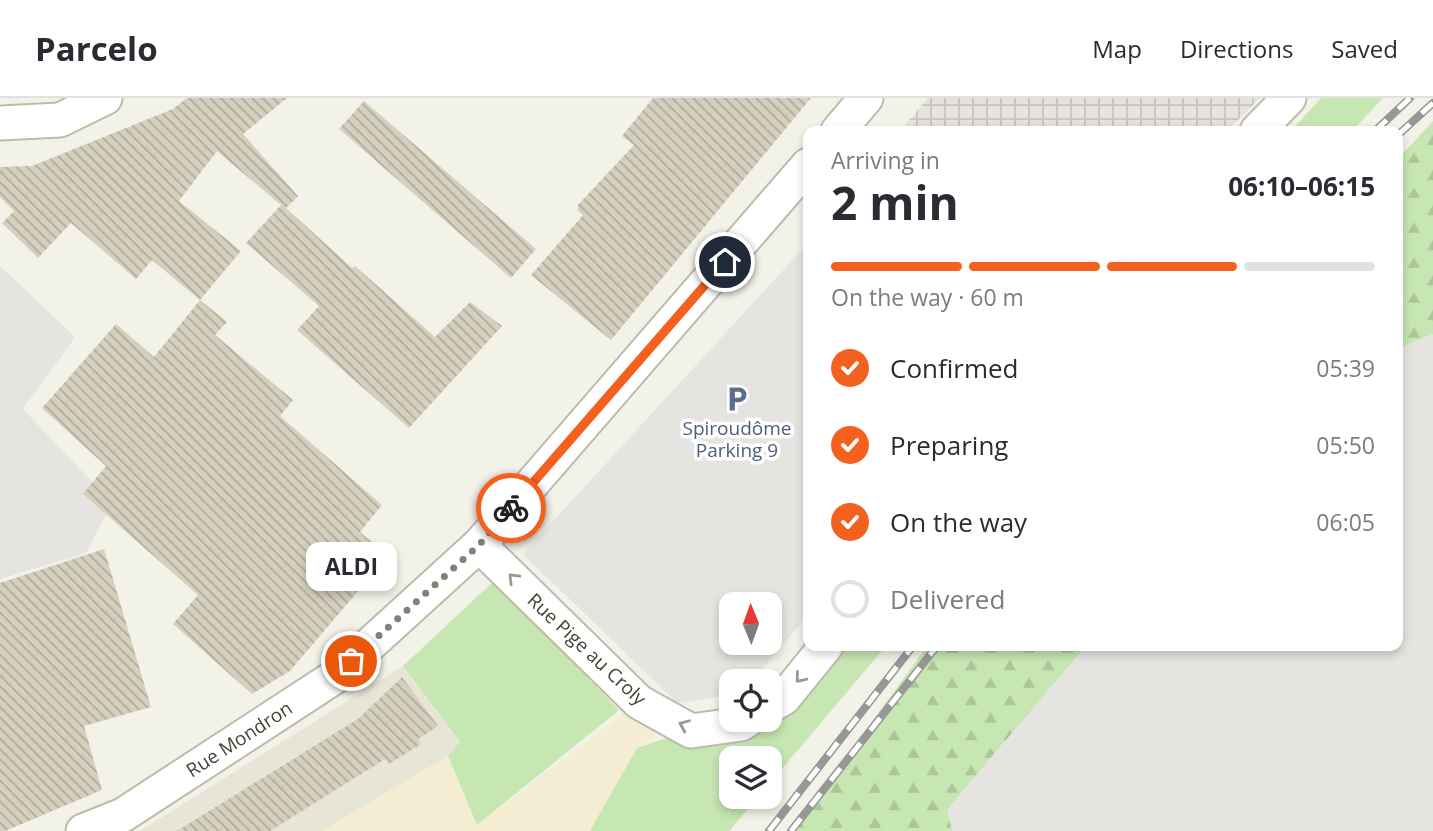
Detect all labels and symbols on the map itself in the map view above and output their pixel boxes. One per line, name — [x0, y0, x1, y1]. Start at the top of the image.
pin — [695, 232, 755, 292]
parking icon: Spiroudôme Parking 9 — [722, 384, 752, 414]
place label: Spiroudôme Parking 9 — [683, 415, 792, 463]
courier — [476, 473, 546, 543]
callout: ALDI — [306, 542, 396, 591]
one-way arrow — [509, 574, 522, 587]
street label: Rue Pige au Croly — [522, 587, 652, 711]
north arrow — [719, 592, 782, 654]
pin — [321, 631, 381, 691]
one-way arrow — [795, 671, 808, 683]
street label: Rue Mondron — [181, 695, 297, 783]
one-way arrow — [679, 720, 691, 734]

